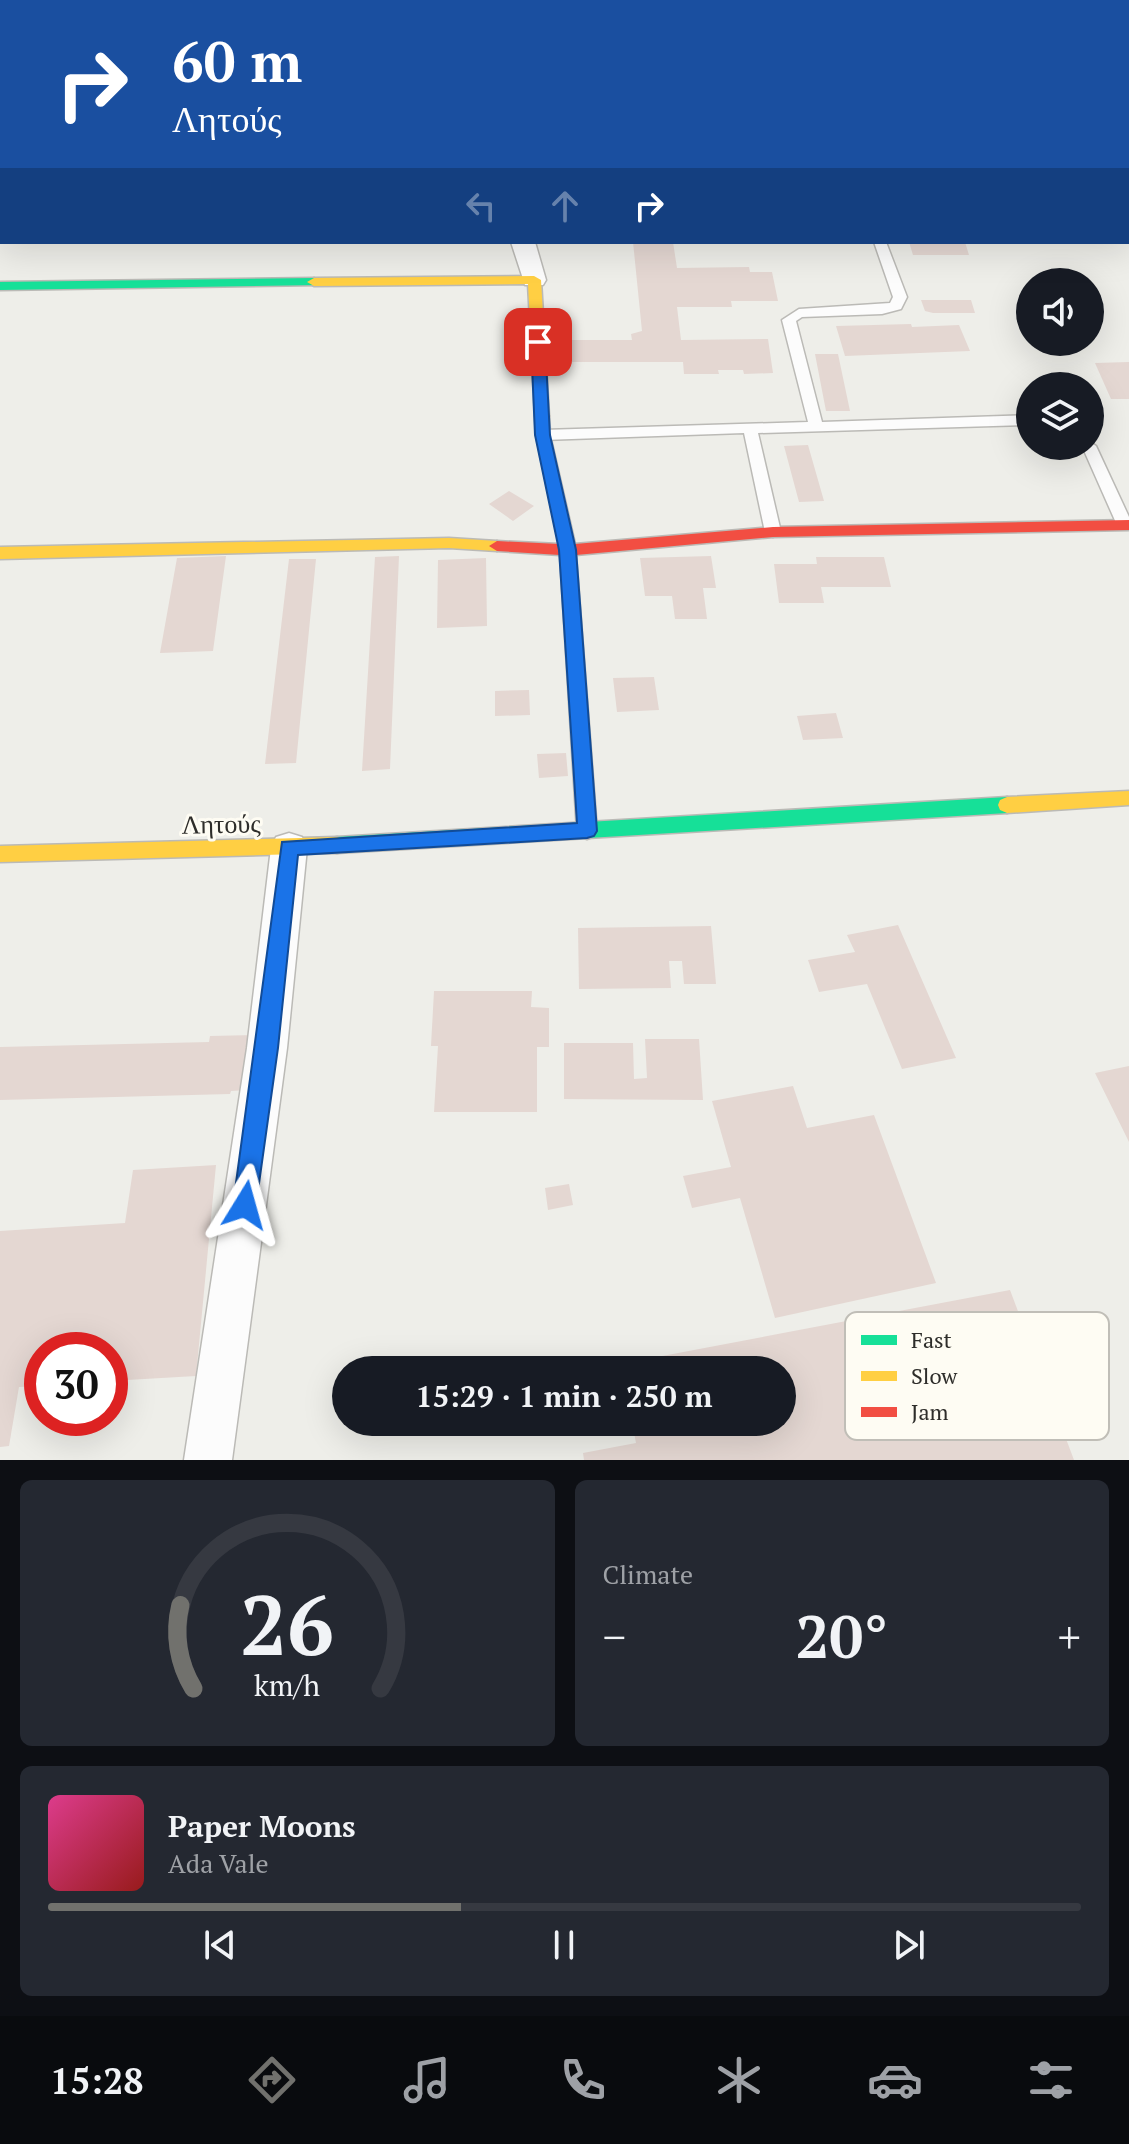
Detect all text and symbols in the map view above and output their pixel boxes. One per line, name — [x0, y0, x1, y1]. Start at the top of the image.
text: 60 m — [172, 24, 302, 98]
icon: right — [40, 32, 144, 136]
text: Λητούς — [172, 95, 281, 142]
icon: left — [459, 184, 503, 228]
icon: ahead — [543, 184, 587, 228]
icon: right — [627, 184, 671, 228]
map controls — [1016, 268, 1104, 460]
button: sound — [1016, 268, 1104, 356]
pin — [504, 308, 572, 376]
icon: arrive — [516, 320, 560, 364]
button: layers — [1016, 372, 1104, 460]
street label: Λητούς — [181, 805, 262, 841]
position arrow — [203, 1163, 287, 1247]
legend — [845, 1312, 1109, 1440]
text: Fast — [911, 1325, 952, 1354]
speed limit sign: 30 — [24, 1332, 128, 1436]
text: Slow — [911, 1361, 958, 1390]
text: 15:29 · 1 min · 250 m — [416, 1376, 712, 1416]
text: Jam — [911, 1397, 949, 1426]
text: Climate — [603, 1557, 693, 1591]
text: 26 — [240, 1569, 334, 1679]
text: 20° — [795, 1596, 888, 1675]
text: − — [603, 1607, 626, 1666]
text: + — [1058, 1607, 1081, 1666]
text: km/h — [254, 1666, 320, 1704]
text: Paper Moons — [168, 1806, 356, 1846]
text: Ada Vale — [168, 1846, 269, 1880]
icon: previous — [198, 1923, 242, 1967]
icon: pause — [542, 1923, 586, 1967]
icon: next — [887, 1923, 931, 1967]
icon: directions — [244, 2052, 300, 2108]
icon: music — [399, 2052, 455, 2108]
icon: phone — [555, 2052, 611, 2108]
icon: climate — [711, 2052, 767, 2108]
icon: car — [867, 2052, 923, 2108]
icon: filters — [1023, 2052, 1079, 2108]
text: 15:28 — [50, 2057, 144, 2104]

